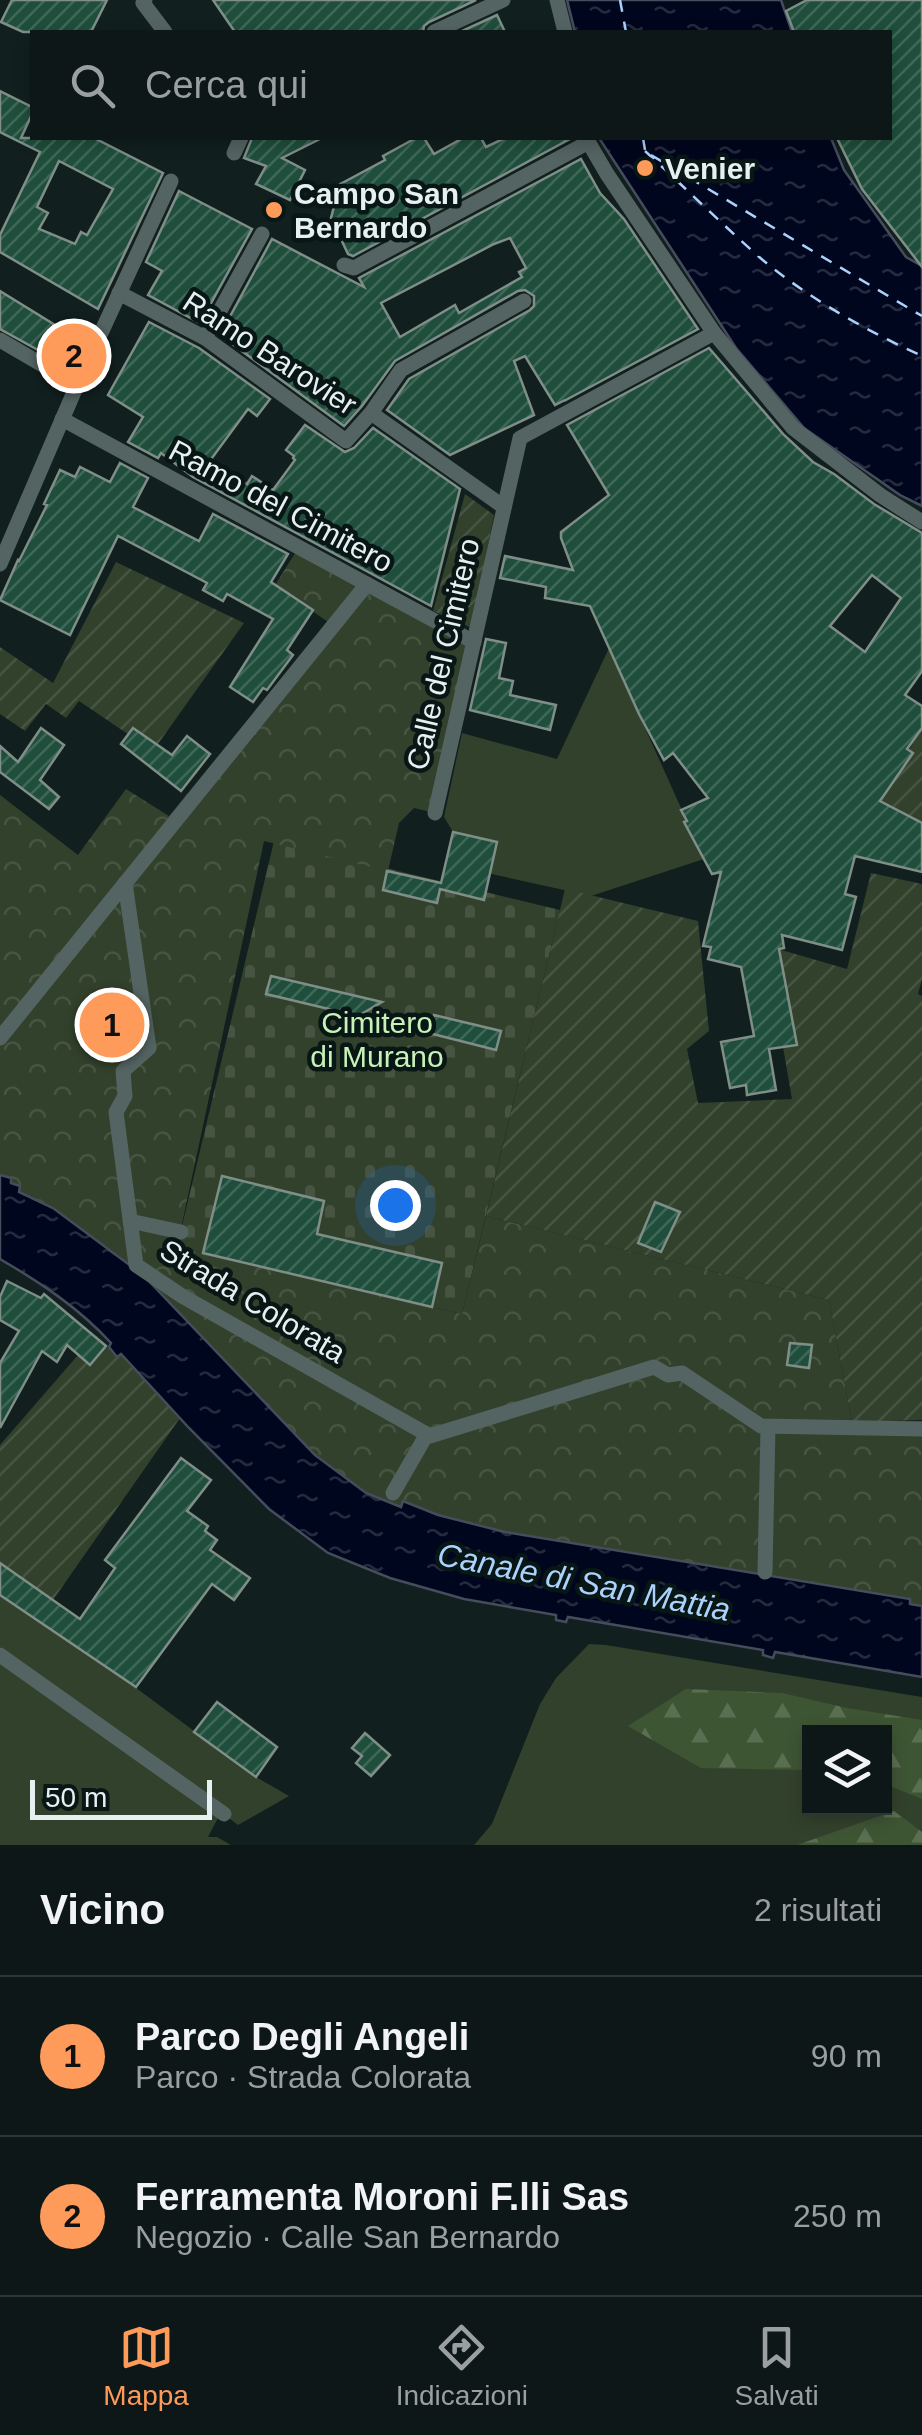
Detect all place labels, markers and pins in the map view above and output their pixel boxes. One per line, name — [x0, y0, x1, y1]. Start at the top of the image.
place label: Venier — [665, 152, 755, 185]
marker: Venier — [634, 157, 656, 179]
place label: Campo San Bernardo — [294, 177, 459, 244]
marker: Campo San Bernardo — [263, 199, 285, 221]
pin: 2 — [42, 318, 106, 394]
pin: 1 — [80, 988, 144, 1062]

